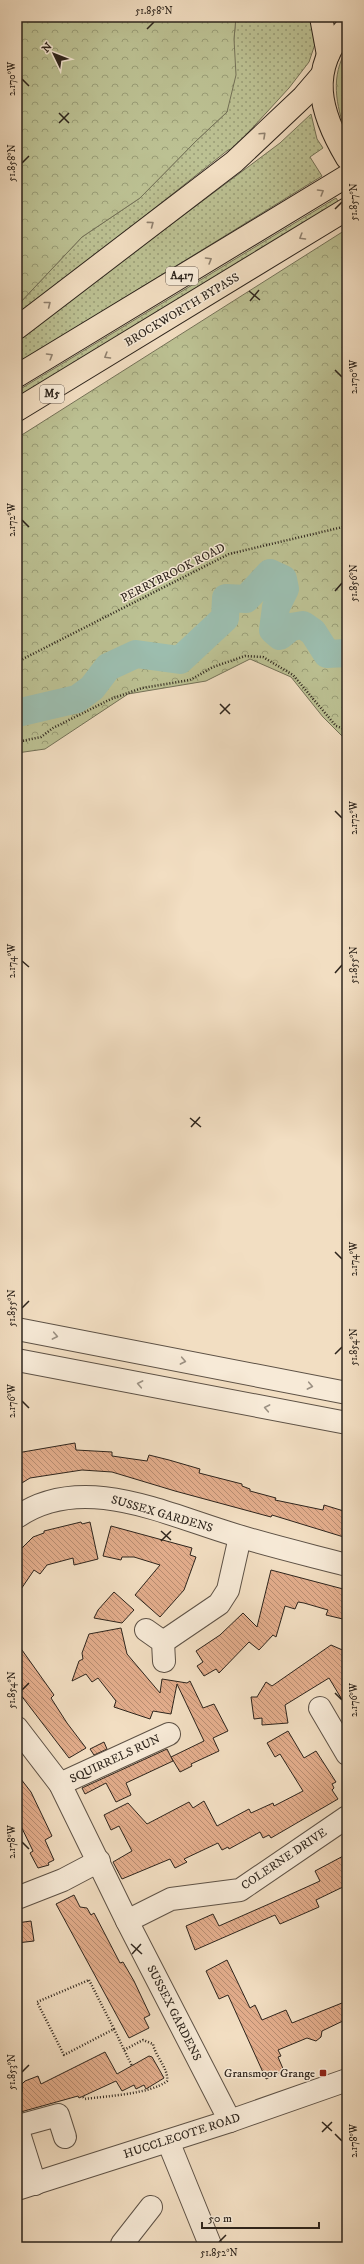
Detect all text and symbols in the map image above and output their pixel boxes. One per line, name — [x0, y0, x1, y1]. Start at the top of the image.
text: 51.858°N — [135, 5, 173, 17]
north arrow — [34, 34, 74, 74]
text: N — [39, 40, 56, 56]
text: 2.170°W — [6, 61, 18, 96]
one-way arrow — [258, 132, 266, 140]
text: 51.858°N — [6, 144, 18, 182]
text: 51.857°N — [348, 183, 360, 221]
one-way arrow — [317, 190, 324, 197]
one-way arrow — [146, 222, 153, 229]
one-way arrow — [299, 232, 306, 240]
one-way arrow — [205, 257, 212, 264]
road number: A417 — [166, 267, 198, 285]
street label: BROCKWORTH BYPASS — [122, 270, 242, 350]
one-way arrow — [44, 302, 51, 309]
one-way arrow — [104, 351, 111, 358]
one-way arrow — [46, 353, 53, 361]
text: 2.170°W — [348, 359, 360, 394]
road number: M5 — [40, 385, 64, 403]
text: 2.172°W — [6, 502, 18, 537]
street label: PERRYBROOK ROAD — [118, 540, 228, 606]
text: 51.856°N — [348, 564, 360, 602]
text: 2.172°W — [348, 800, 360, 835]
text: 2.174°W — [6, 943, 18, 978]
text: 51.855°N — [348, 946, 360, 984]
text: 2.174°W — [348, 1241, 360, 1276]
text: 51.855°N — [6, 1289, 18, 1327]
text: 51.854°N — [348, 1328, 360, 1366]
one-way arrow — [52, 1332, 58, 1340]
one-way arrow — [180, 1357, 186, 1365]
one-way arrow — [137, 1380, 143, 1388]
one-way arrow — [307, 1381, 314, 1390]
text: 2.176°W — [6, 1383, 18, 1418]
one-way arrow — [264, 1404, 271, 1413]
street label: SUSSEX GARDENS — [109, 1492, 215, 1536]
text: 51.854°N — [6, 1671, 18, 1709]
text: 2.176°W — [348, 1682, 360, 1717]
street label: SQUIRRELS RUN — [67, 1731, 163, 1787]
text: 2.178°W — [6, 1824, 18, 1859]
street label: COLERNE DRIVE — [238, 1824, 330, 1893]
street label: SUSSEX GARDENS — [143, 1963, 205, 2063]
text: 51.853°N — [6, 2054, 18, 2090]
place label: Gransmoor Grange — [224, 2066, 315, 2081]
marker: Gransmoor Grange — [318, 2068, 328, 2078]
street label: HUCCLECOTE ROAD — [122, 2110, 242, 2162]
text: 2.178°W — [348, 2123, 360, 2158]
scale bar — [202, 2204, 319, 2230]
text: 50 m — [208, 2211, 232, 2226]
text: 51.852°N — [200, 2247, 238, 2259]

